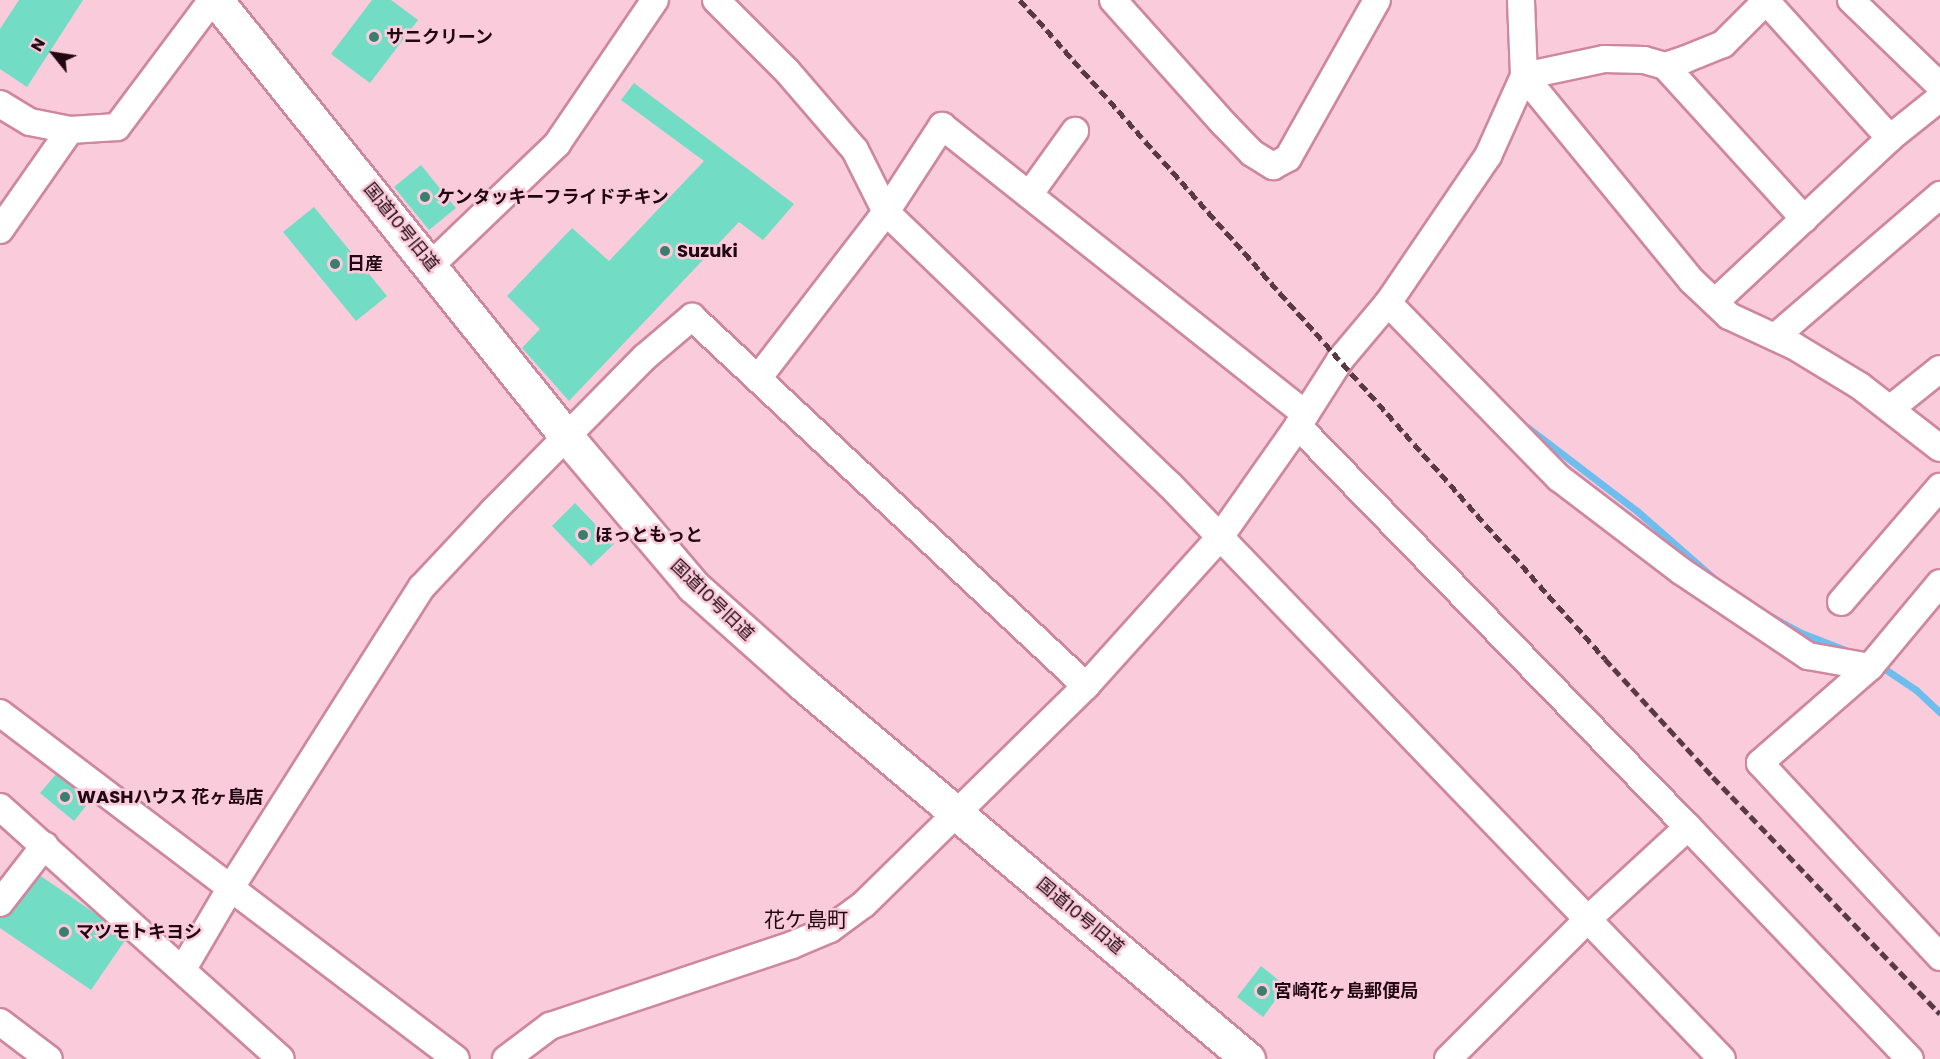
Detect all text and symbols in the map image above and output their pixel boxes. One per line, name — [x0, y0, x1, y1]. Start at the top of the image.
north arrow — [24, 24, 84, 84]
place label: サニクリーン — [386, 26, 494, 48]
marker: サニクリーン — [367, 30, 381, 44]
text: N — [25, 34, 51, 56]
street label: 国道10号旧道 — [359, 179, 443, 275]
place label: ケンタッキーフライドチキン — [437, 186, 671, 208]
marker: ケンタッキーフライドチキン — [418, 190, 432, 204]
place label: Suzuki — [677, 240, 738, 262]
marker: Suzuki — [658, 244, 672, 258]
place label: 日産 — [347, 253, 383, 275]
marker: 日産 — [328, 257, 342, 271]
place label: ほっともっと — [595, 524, 703, 546]
marker: ほっともっと — [576, 528, 590, 542]
street label: 国道10号旧道 — [666, 555, 758, 645]
place label: WASHハウス 花ヶ島店 — [77, 786, 263, 808]
marker: WASHハウス 花ヶ島店 — [58, 790, 72, 804]
street label: 国道10号旧道 — [1032, 873, 1128, 959]
district label: 花ケ島町 — [764, 907, 848, 933]
place label: マツモトキヨシ — [76, 921, 202, 943]
marker: マツモトキヨシ — [57, 925, 71, 939]
place label: 宮崎花ヶ島郵便局 — [1274, 980, 1418, 1002]
marker: 宮崎花ヶ島郵便局 — [1255, 984, 1269, 998]

